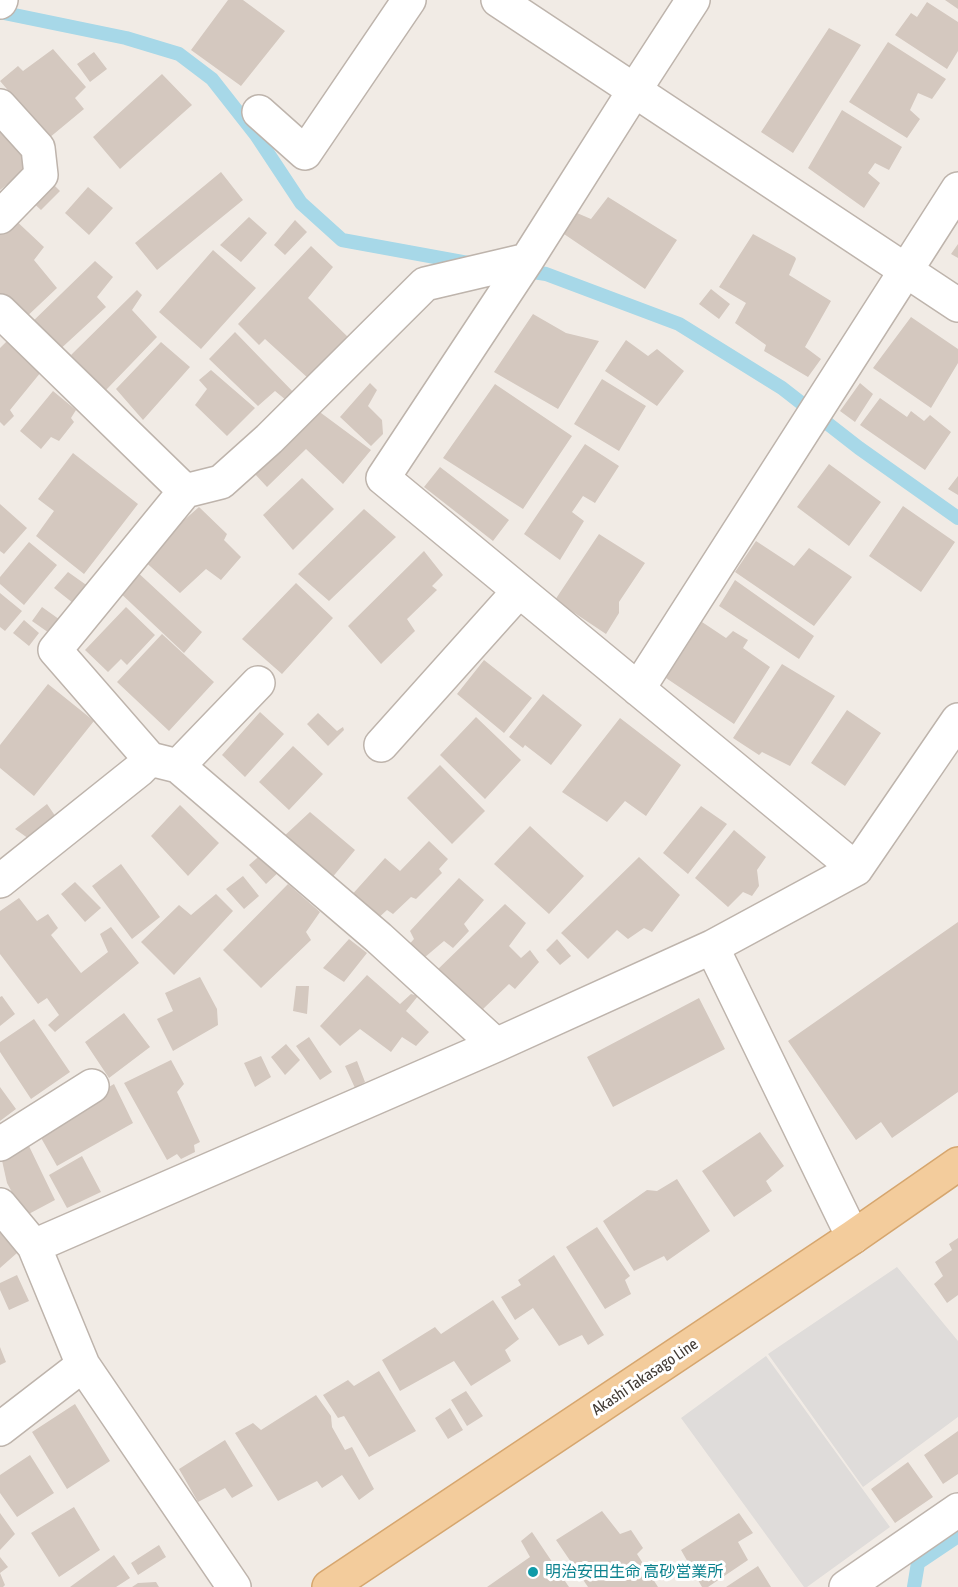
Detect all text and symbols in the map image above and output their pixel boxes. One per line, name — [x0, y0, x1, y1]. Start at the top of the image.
street label: Akashi Takasago Line — [588, 1334, 702, 1420]
place label: 明治安田生命 高砂営業所 — [545, 1562, 723, 1582]
marker: 明治安田生命 高砂営業所 — [526, 1565, 540, 1579]

